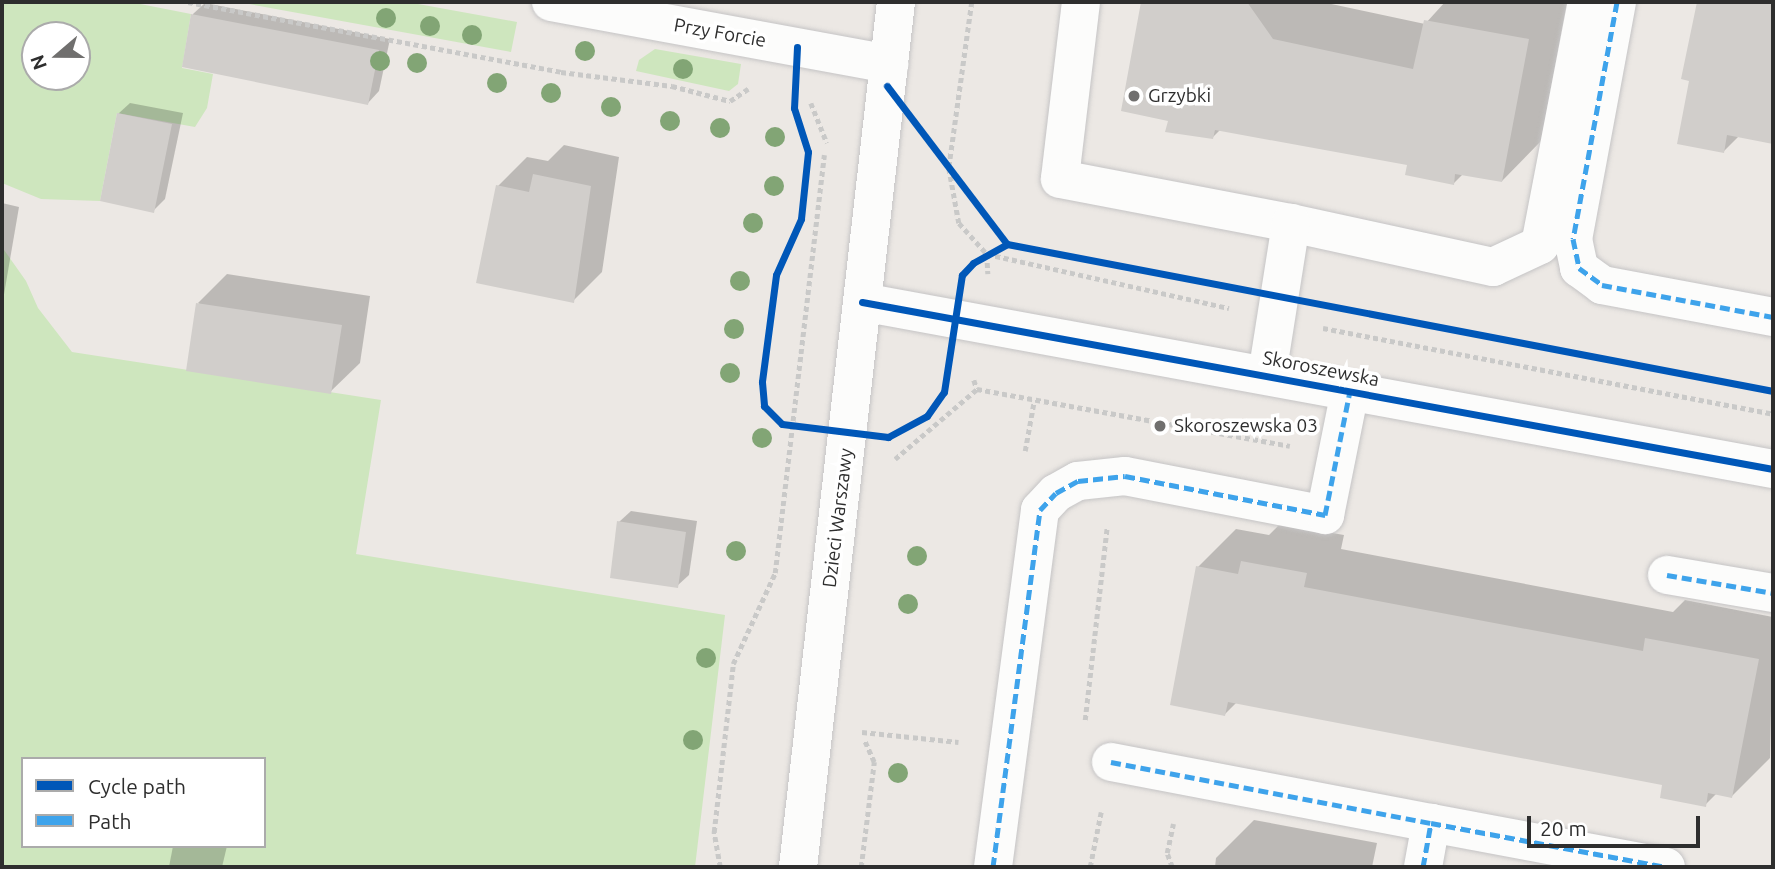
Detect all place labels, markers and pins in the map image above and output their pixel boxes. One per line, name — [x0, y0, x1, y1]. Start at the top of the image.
place label: Grzybki — [1148, 85, 1211, 107]
marker: Grzybki — [1126, 88, 1142, 104]
place label: Skoroszewska 03 — [1174, 415, 1318, 437]
marker: Skoroszewska 03 — [1152, 418, 1168, 434]

